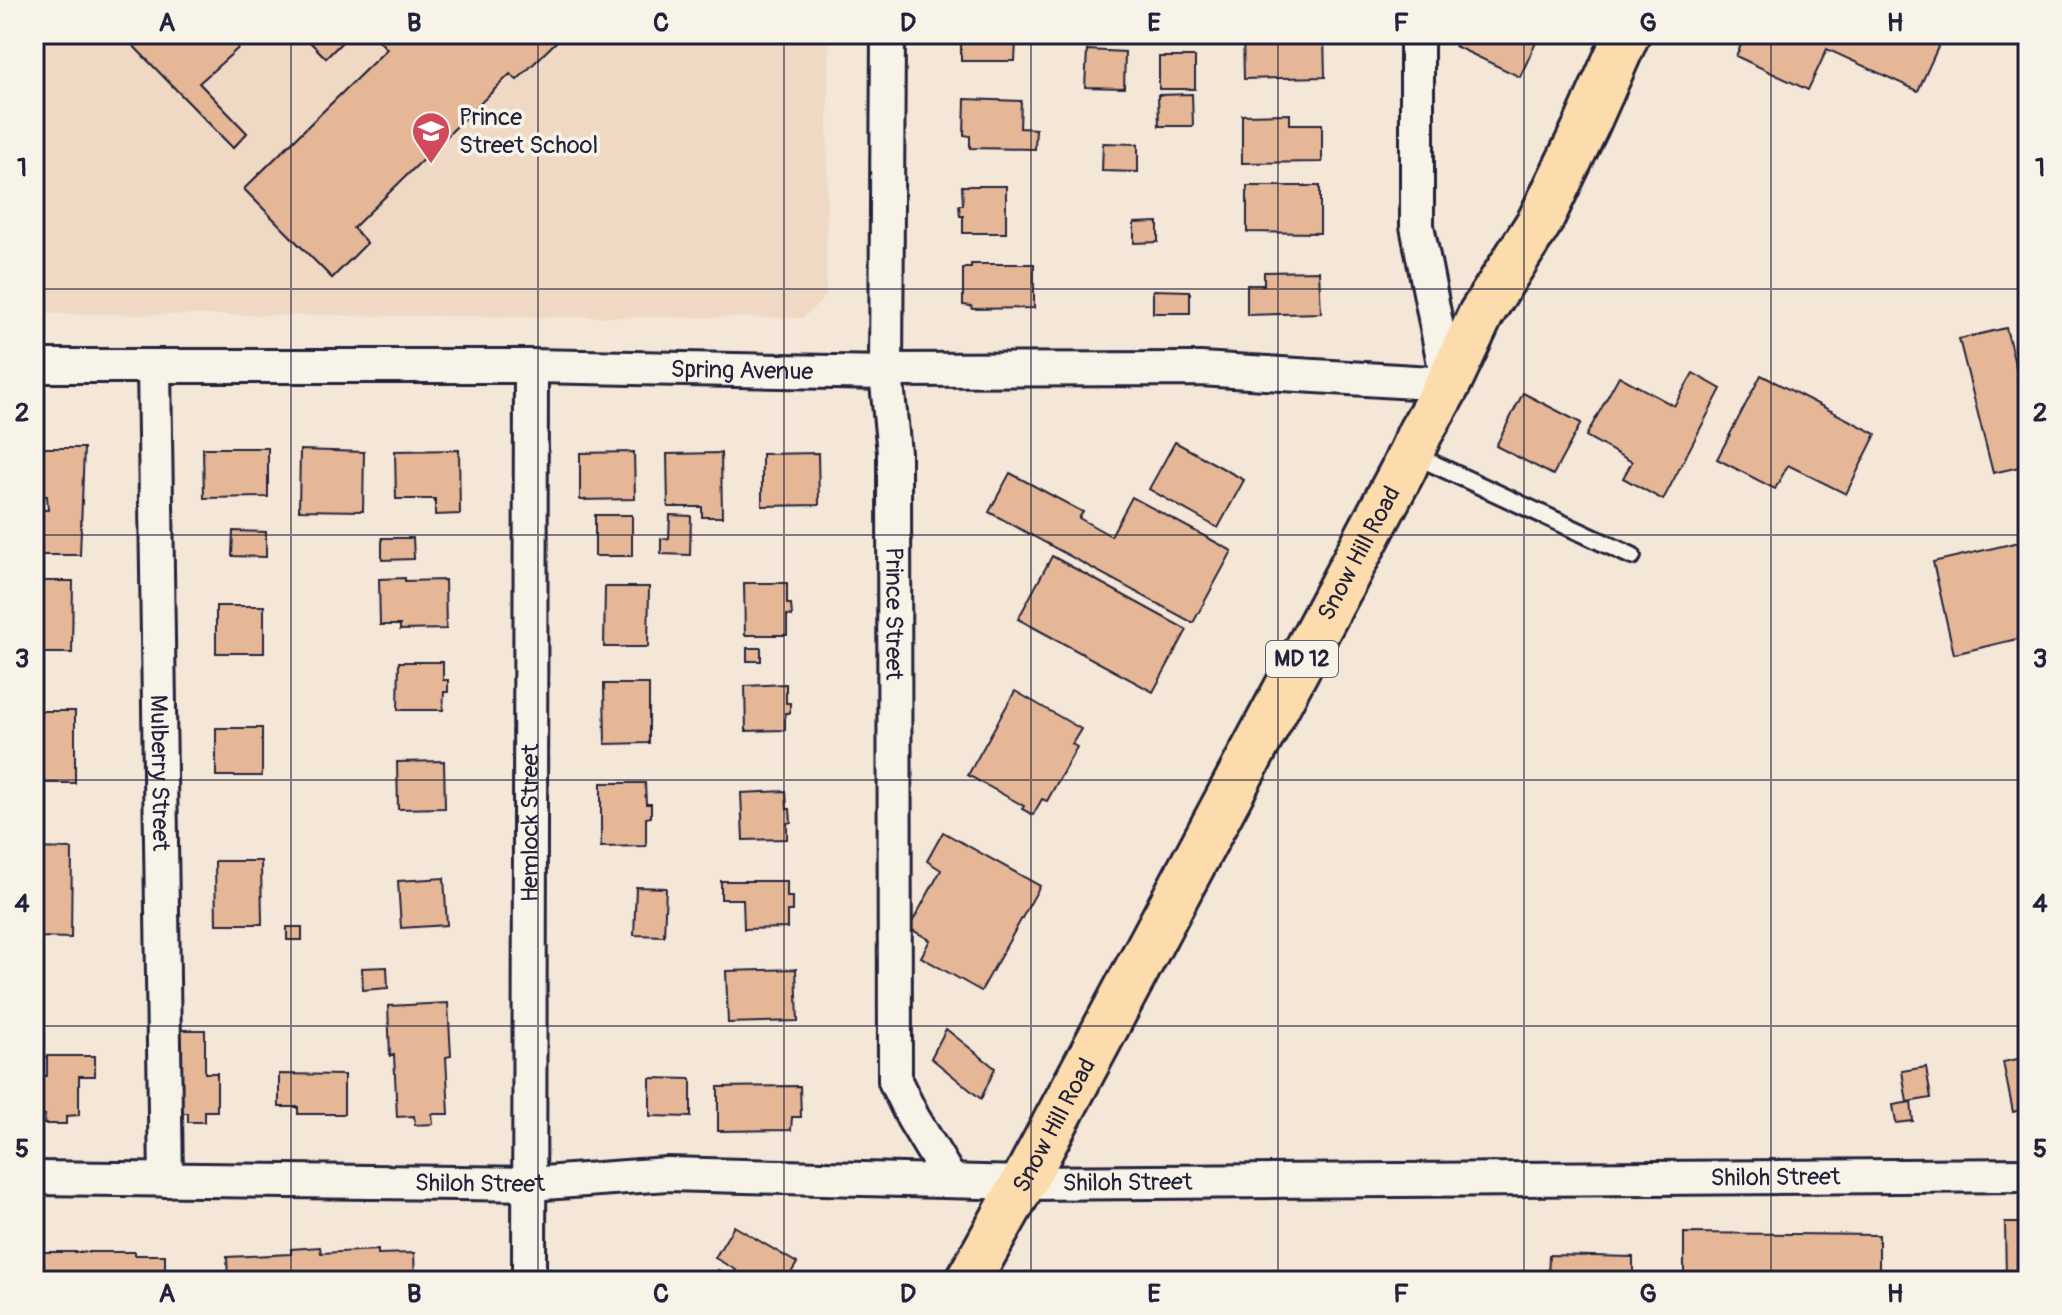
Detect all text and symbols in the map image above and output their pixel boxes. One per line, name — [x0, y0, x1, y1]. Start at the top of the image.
text: A — [159, 7, 176, 39]
text: B — [407, 7, 421, 39]
text: C — [653, 7, 669, 39]
text: D — [900, 7, 916, 39]
text: E — [1147, 7, 1161, 39]
text: F — [1393, 7, 1409, 39]
text: G — [1639, 7, 1657, 39]
text: H — [1887, 7, 1903, 39]
place label: Prince Street School — [459, 103, 598, 160]
school or university icon: Prince Street School — [410, 110, 452, 165]
text: 1 — [17, 152, 27, 184]
text: 1 — [2035, 152, 2045, 184]
street label: Spring Avenue — [670, 354, 814, 386]
text: 2 — [15, 397, 29, 429]
text: 2 — [2033, 397, 2047, 429]
street label: Snow Hill Road — [1311, 481, 1406, 625]
street label: Prince Street — [880, 547, 909, 681]
road number: MD 12 — [1266, 641, 1338, 677]
text: 3 — [15, 643, 29, 675]
text: 3 — [2033, 643, 2047, 675]
street label: Mulberry Street — [144, 695, 176, 852]
street label: Hemlock Street — [515, 743, 545, 902]
text: 4 — [14, 888, 30, 920]
text: 4 — [2032, 888, 2048, 920]
street label: Snow Hill Road — [1006, 1053, 1101, 1197]
text: 5 — [15, 1133, 29, 1165]
text: 5 — [2033, 1133, 2047, 1165]
street label: Shiloh Street — [1710, 1162, 1841, 1192]
street label: Shiloh Street — [1062, 1167, 1193, 1197]
street label: Shiloh Street — [415, 1168, 546, 1199]
text: A — [159, 1278, 176, 1310]
text: B — [407, 1278, 421, 1310]
text: C — [653, 1278, 669, 1310]
text: D — [900, 1278, 916, 1310]
text: E — [1147, 1278, 1161, 1310]
text: F — [1393, 1278, 1409, 1310]
text: G — [1639, 1278, 1657, 1310]
text: H — [1887, 1278, 1903, 1310]

